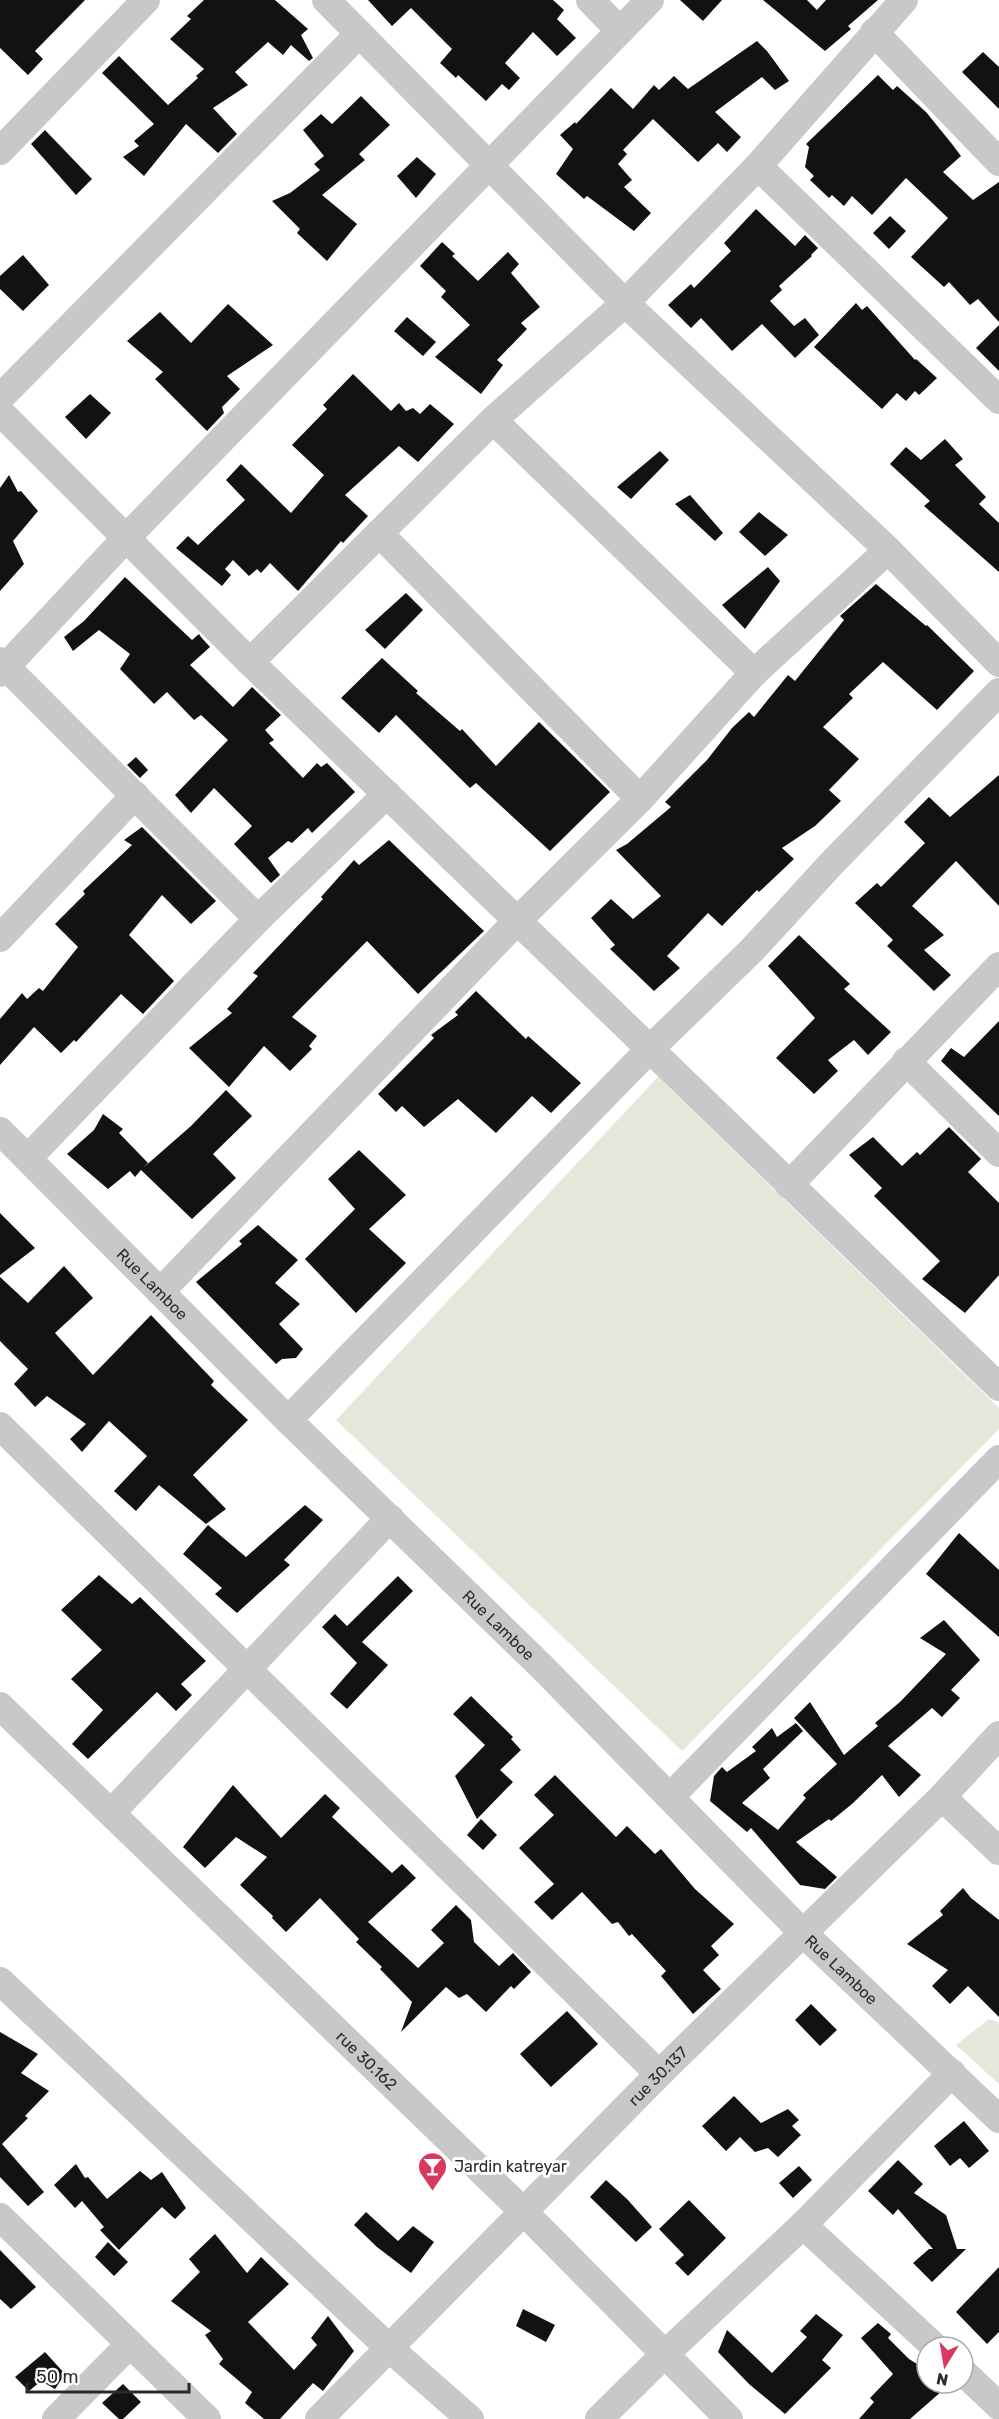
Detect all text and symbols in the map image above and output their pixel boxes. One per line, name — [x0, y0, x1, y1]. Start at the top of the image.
street label: Rue Lamboe — [113, 1245, 192, 1324]
street label: Rue Lamboe — [459, 1586, 538, 1664]
street label: Rue Lamboe — [801, 1931, 881, 2009]
street label: rue 30.162 — [332, 2027, 401, 2094]
street label: rue 30.137 — [624, 2043, 691, 2110]
bar icon: Jardin katreyar — [417, 2150, 449, 2192]
place label: Jardin katreyar — [454, 2157, 567, 2176]
north arrow — [915, 2335, 975, 2395]
scale bar — [27, 2356, 189, 2394]
text: 50 m — [36, 2366, 79, 2388]
text: N — [935, 2369, 950, 2390]

